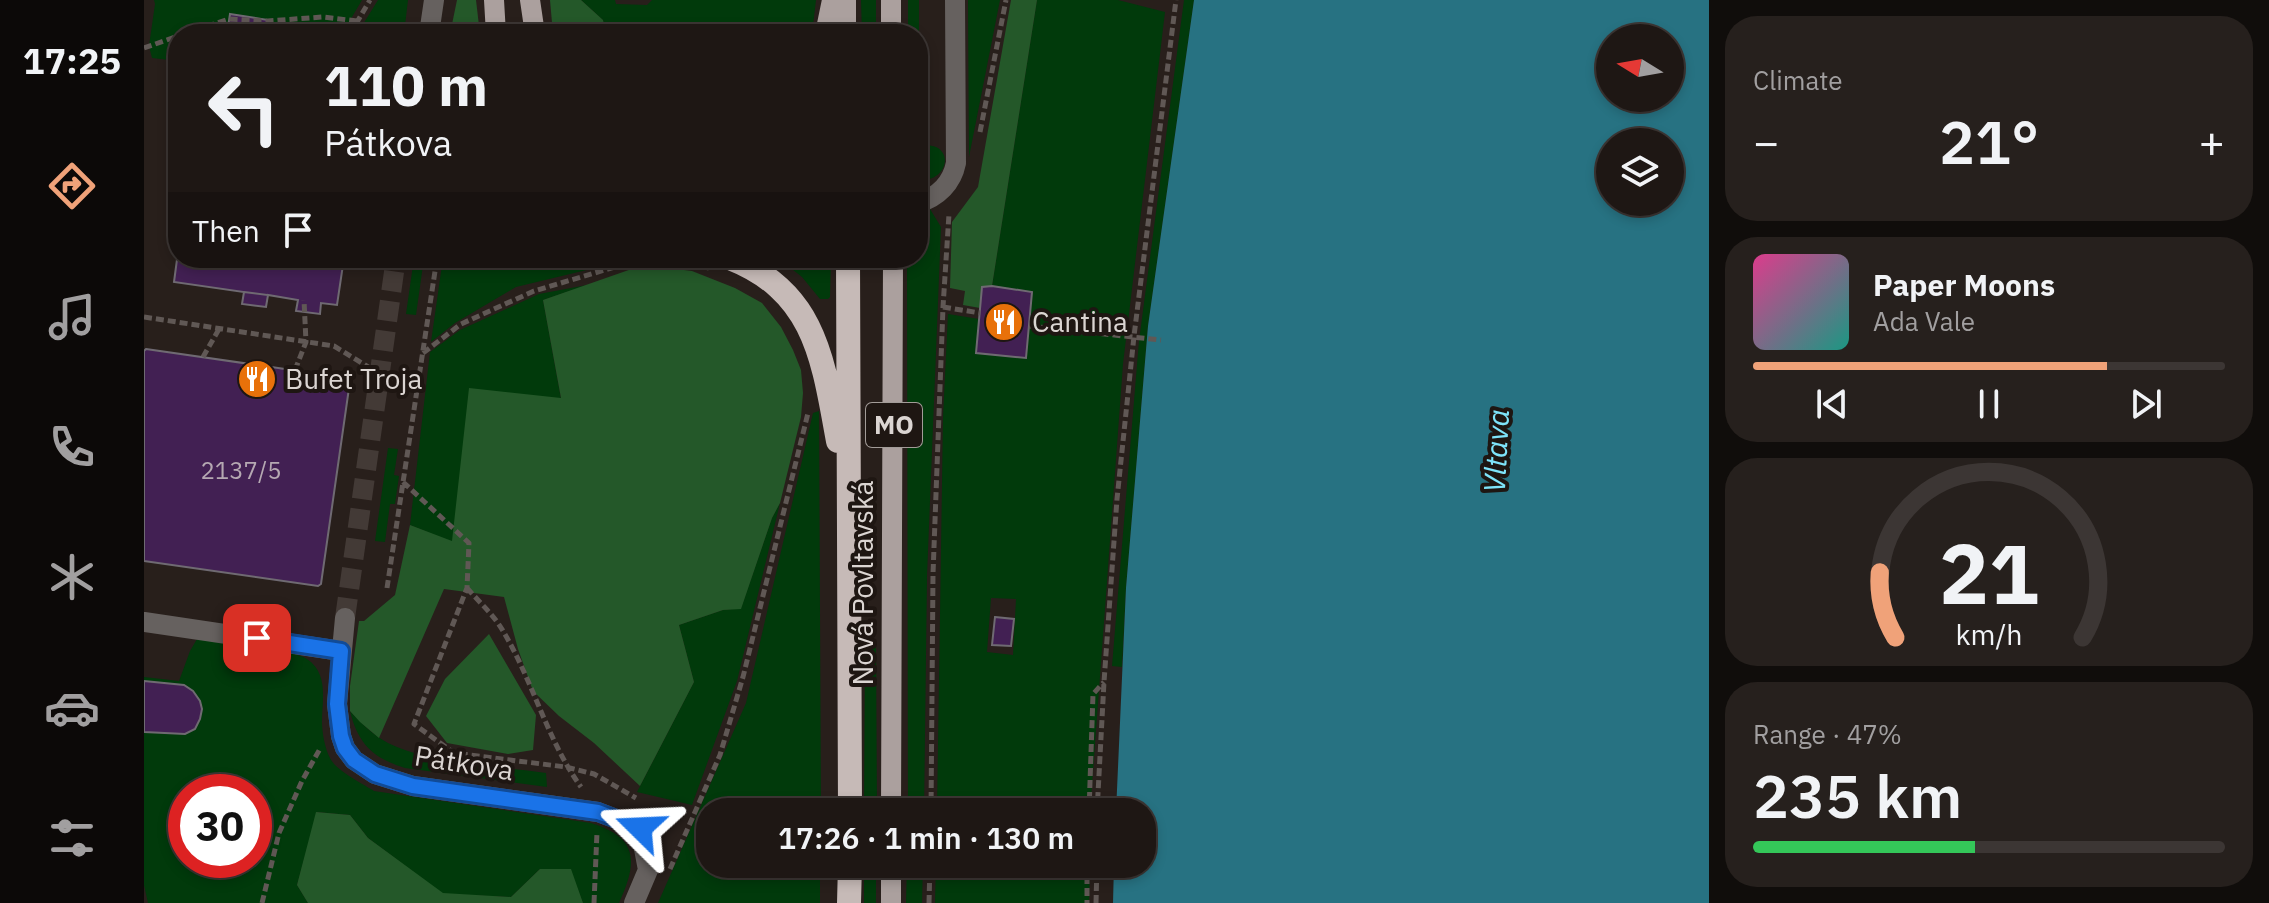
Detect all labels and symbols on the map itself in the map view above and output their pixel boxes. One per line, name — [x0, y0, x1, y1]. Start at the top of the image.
north arrow — [1596, 24, 1684, 112]
restaurant icon: Cantina — [983, 301, 1025, 343]
place label: Cantina — [1032, 303, 1128, 340]
restaurant icon: Bufet Troja — [236, 358, 278, 400]
place label: Bufet Troja — [285, 360, 423, 397]
road number: MO — [866, 403, 922, 447]
water label: Vltava — [1474, 408, 1517, 494]
house number: 2137/5 — [200, 454, 282, 486]
street label: Nová Povltavská — [844, 480, 881, 686]
pin — [223, 604, 291, 672]
street label: Pátkova — [412, 736, 516, 789]
speed limit sign: 30 — [168, 774, 272, 878]
position arrow — [598, 786, 682, 870]

